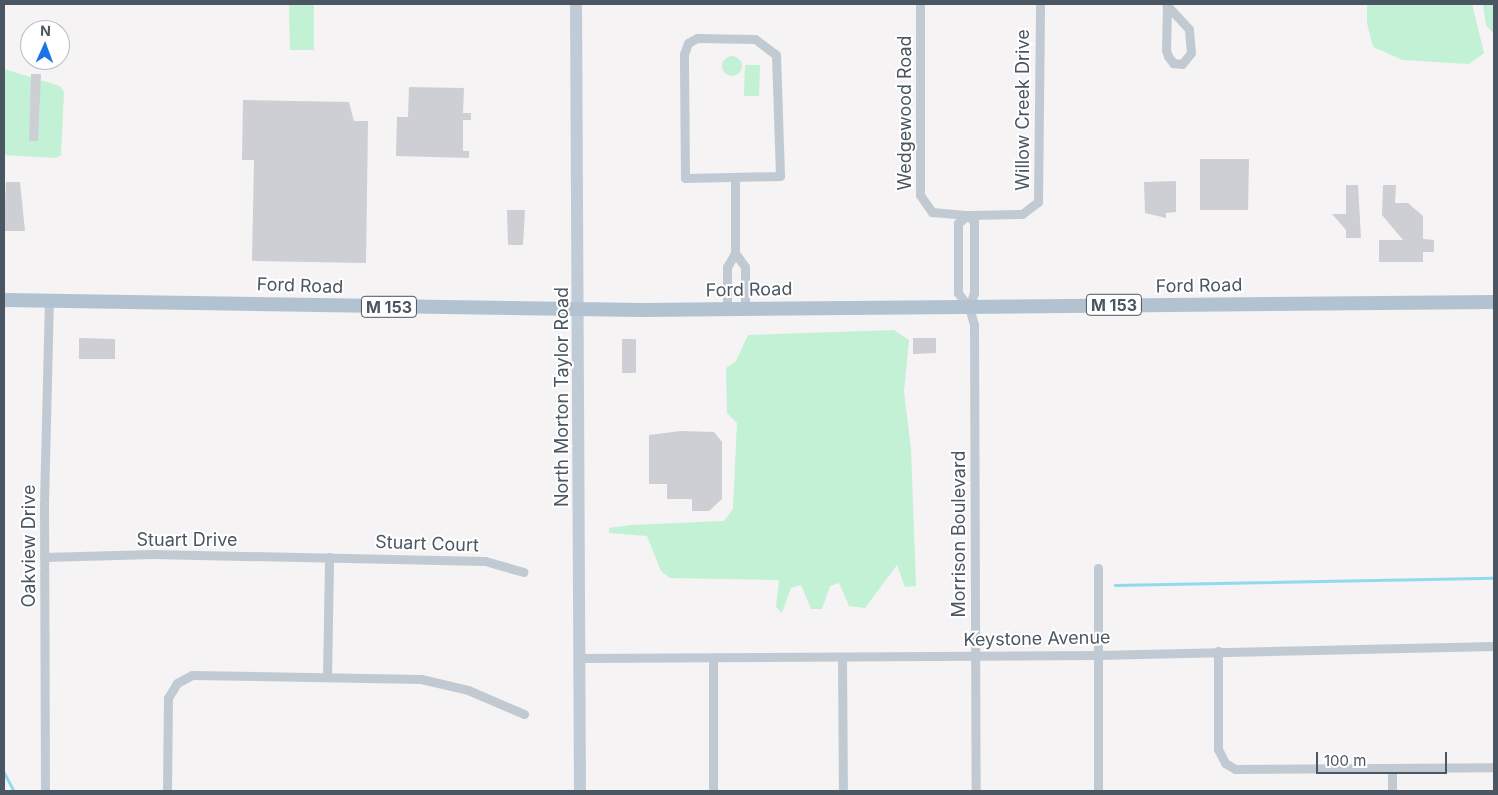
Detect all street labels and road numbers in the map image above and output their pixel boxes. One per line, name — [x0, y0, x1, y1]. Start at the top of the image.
street label: Willow Creek Drive — [1012, 29, 1034, 191]
street label: Wedgewood Road — [894, 35, 916, 191]
street label: Ford Road — [256, 274, 344, 298]
street label: Ford Road — [1155, 274, 1243, 298]
street label: Ford Road — [705, 278, 793, 302]
street label: North Morton Taylor Road — [551, 287, 573, 507]
road number: M 153 — [1085, 292, 1143, 318]
road number: M 153 — [360, 294, 418, 320]
street label: Morrison Boulevard — [948, 451, 970, 617]
street label: Oakview Drive — [18, 485, 40, 607]
street label: Stuart Drive — [137, 529, 237, 551]
street label: Stuart Court — [375, 531, 479, 557]
street label: Keystone Avenue — [963, 627, 1111, 651]

